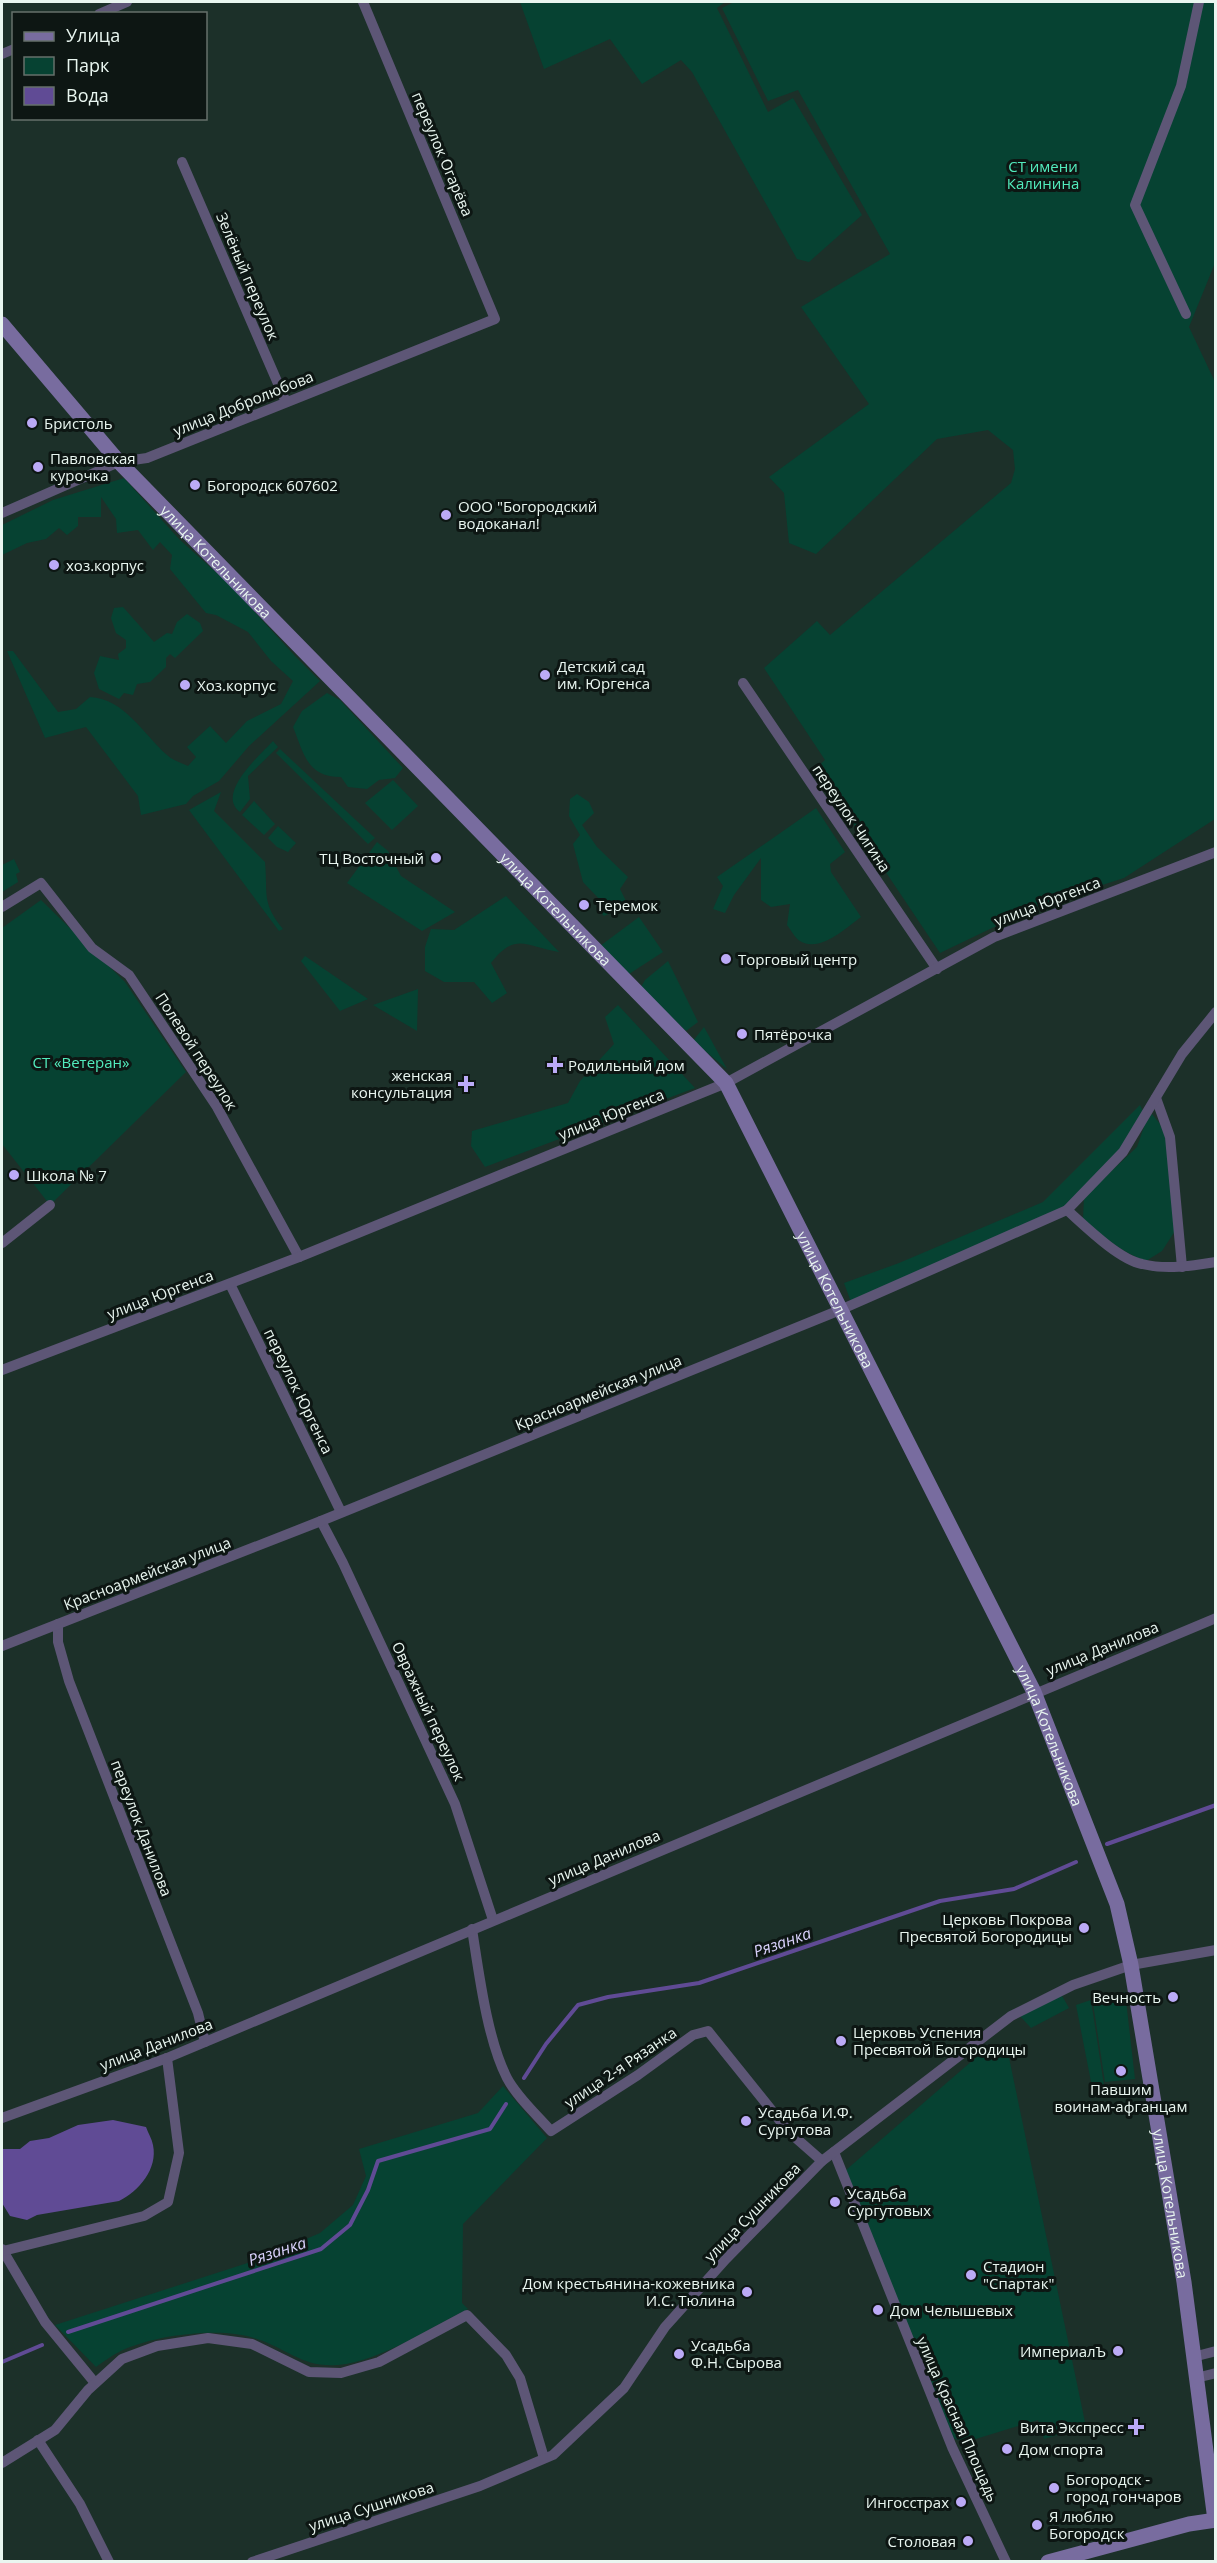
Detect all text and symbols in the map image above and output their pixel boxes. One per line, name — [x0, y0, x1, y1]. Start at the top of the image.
legend — [12, 12, 207, 120]
text: Улица — [66, 23, 120, 47]
text: Парк — [66, 53, 110, 77]
text: Вода — [66, 83, 109, 107]
street label: переулок Огарёва — [408, 89, 478, 219]
park label: СТ имени Калинина — [1007, 156, 1079, 193]
street label: Зелёный переулок — [212, 209, 284, 343]
street label: улица Добролюбова — [170, 366, 316, 440]
place label: Бристоль — [44, 413, 113, 433]
marker: Бристоль — [25, 416, 39, 430]
place label: Павловская курочка — [50, 448, 136, 485]
marker: Павловская курочка — [31, 460, 45, 474]
place label: Богородск 607602 — [207, 475, 338, 495]
marker: Богородск 607602 — [188, 478, 202, 492]
place label: ООО "Богородский водоканал! — [458, 496, 597, 533]
street label: улица Котельникова — [156, 500, 276, 623]
marker: ООО "Богородский водоканал! — [439, 508, 453, 522]
place label: хоз.корпус — [66, 555, 144, 575]
marker: хоз.корпус — [47, 558, 61, 572]
place label: Детский сад им. Юргенса — [557, 656, 650, 693]
marker: Детский сад им. Юргенса — [538, 668, 552, 682]
place label: Хоз.корпус — [197, 675, 276, 695]
marker: Хоз.корпус — [178, 678, 192, 692]
street label: переулок Чигина — [809, 760, 895, 876]
place label: ТЦ Восточный — [319, 848, 424, 868]
street label: улица Котельникова — [496, 848, 616, 970]
marker: ТЦ Восточный — [429, 851, 443, 865]
street label: улица Юргенса — [991, 872, 1103, 930]
place label: Теремок — [596, 895, 658, 915]
marker: Теремок — [577, 898, 591, 912]
place label: Торговый центр — [738, 949, 857, 969]
marker: Торговый центр — [719, 952, 733, 966]
street label: Полевой переулок — [152, 988, 243, 1114]
place label: Пятёрочка — [754, 1024, 832, 1044]
marker: Пятёрочка — [735, 1027, 749, 1041]
park label: СТ «Ветеран» — [32, 1052, 130, 1072]
place label: Родильный дом — [568, 1055, 685, 1075]
marker: Родильный дом — [546, 1056, 564, 1074]
place label: женская консультация — [351, 1065, 452, 1102]
marker: женская консультация — [457, 1075, 475, 1093]
street label: улица Юргенса — [555, 1084, 667, 1144]
place label: Школа № 7 — [26, 1165, 107, 1185]
marker: Школа № 7 — [7, 1168, 21, 1182]
street label: улица Котельникова — [792, 1228, 879, 1372]
street label: улица Юргенса — [104, 1265, 216, 1323]
street label: переулок Юргенса — [260, 1325, 338, 1457]
street label: Красноармейская улица — [512, 1349, 684, 1435]
street label: Красноармейская улица — [60, 1532, 234, 1614]
street label: улица Данилова — [1043, 1616, 1161, 1680]
street label: Овражный переулок — [388, 1638, 470, 1784]
street label: улица Котельникова — [1012, 1661, 1088, 1809]
street label: переулок Данилова — [107, 1757, 177, 1899]
street label: улица Данилова — [545, 1824, 663, 1890]
place label: Церковь Покрова Пресвятой Богородицы — [899, 1909, 1072, 1946]
marker: Церковь Покрова Пресвятой Богородицы — [1077, 1921, 1091, 1935]
water label: Рязанка — [750, 1922, 814, 1962]
place label: Вечность — [1092, 1987, 1161, 2007]
marker: Вечность — [1166, 1990, 1180, 2004]
street label: улица Данилова — [97, 2013, 215, 2075]
street label: улица 2-я Рязанка — [560, 2022, 680, 2112]
place label: Церковь Успения Пресвятой Богородицы — [853, 2022, 1026, 2059]
marker: Церковь Успения Пресвятой Богородицы — [834, 2034, 848, 2048]
marker: Павшим воинам-афганцам — [1114, 2064, 1128, 2078]
place label: Павшим воинам-афганцам — [1055, 2079, 1187, 2116]
place label: Усадьба И.Ф. Сургутова — [758, 2102, 853, 2139]
marker: Усадьба И.Ф. Сургутова — [739, 2114, 753, 2128]
street label: улица Котельникова — [1149, 2127, 1193, 2280]
street label: улица Сушникова — [700, 2158, 804, 2266]
place label: Усадьба Сургутовых — [847, 2183, 931, 2220]
marker: Усадьба Сургутовых — [828, 2195, 842, 2209]
water label: Рязанка — [245, 2231, 309, 2271]
place label: Стадион "Спартак" — [983, 2256, 1054, 2293]
marker: Стадион "Спартак" — [964, 2268, 978, 2282]
place label: Дом крестьянина-кожевника И.С. Тюлина — [522, 2273, 735, 2310]
marker: Дом крестьянина-кожевника И.С. Тюлина — [740, 2285, 754, 2299]
place label: Дом Челышевых — [890, 2300, 1013, 2320]
marker: Дом Челышевых — [871, 2303, 885, 2317]
street label: улица Красная Площадь — [912, 2333, 1004, 2505]
place label: Усадьба Ф.Н. Сырова — [691, 2335, 782, 2372]
place label: ИмпериалЪ — [1020, 2341, 1106, 2361]
marker: ИмпериалЪ — [1111, 2344, 1125, 2358]
marker: Усадьба Ф.Н. Сырова — [672, 2347, 686, 2361]
place label: Вита Экспресс — [1020, 2417, 1124, 2437]
marker: Вита Экспресс — [1129, 2420, 1143, 2434]
place label: Дом спорта — [1019, 2439, 1103, 2459]
marker: Дом спорта — [1000, 2442, 1014, 2456]
place label: Богородск - город гончаров — [1066, 2469, 1181, 2506]
street label: улица Сушникова — [306, 2476, 436, 2536]
marker: Богородск - город гончаров — [1047, 2481, 1061, 2495]
place label: Ингосстрах — [866, 2492, 949, 2512]
marker: Ингосстрах — [954, 2495, 968, 2509]
place label: Я люблю Богородск — [1049, 2506, 1125, 2543]
marker: Я люблю Богородск — [1030, 2518, 1044, 2532]
place label: Столовая — [888, 2531, 956, 2551]
marker: Столовая — [961, 2534, 975, 2548]

